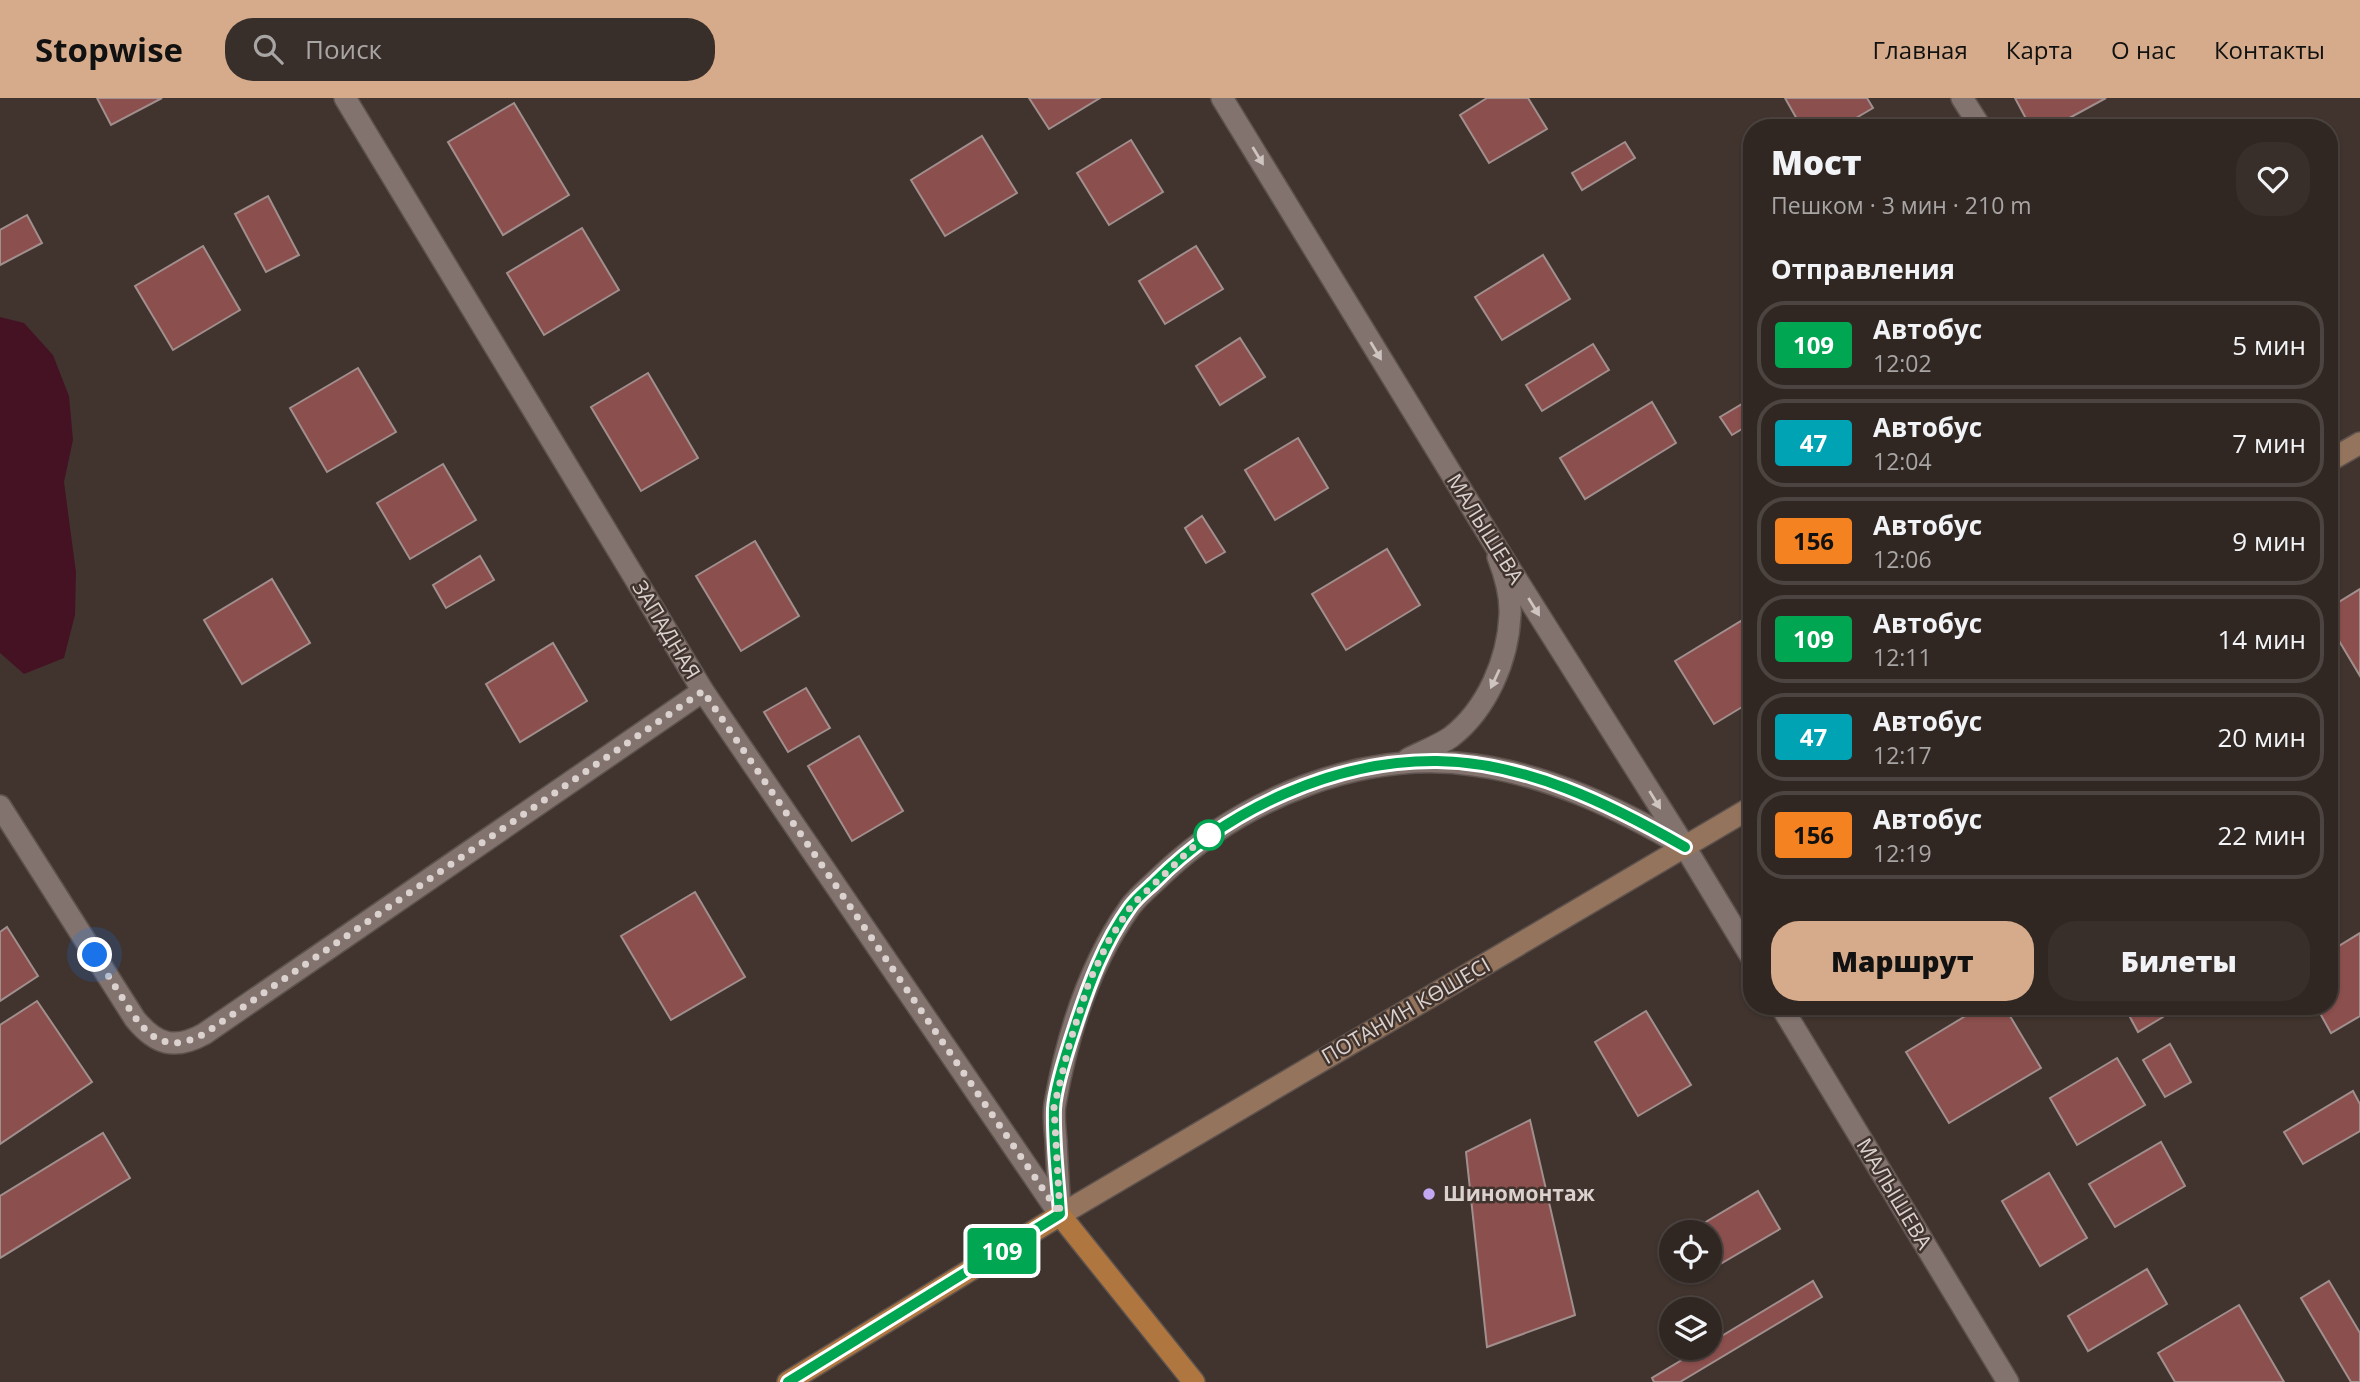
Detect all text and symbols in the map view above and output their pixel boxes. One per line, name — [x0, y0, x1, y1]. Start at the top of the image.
search box — [225, 18, 715, 81]
text: Stopwise — [35, 27, 183, 72]
icon: search — [249, 30, 287, 68]
text: Поиск — [305, 31, 382, 67]
text: Главная — [1873, 33, 1968, 66]
text: Карта — [2006, 33, 2073, 66]
text: О нас — [2111, 33, 2176, 66]
text: Контакты — [2214, 33, 2325, 66]
text: Мост — [1771, 140, 1862, 185]
button: heart — [2236, 142, 2310, 216]
one-way arrow — [1252, 147, 1264, 166]
text: Пешком · 3 мин · 210 m — [1771, 189, 2032, 221]
text: Отправления — [1771, 251, 1955, 287]
text: Автобус — [1873, 311, 1982, 347]
text: 5 мин — [2232, 327, 2306, 363]
text: 109 — [1793, 328, 1834, 361]
one-way arrow — [1370, 341, 1383, 360]
text: 12:02 — [1873, 347, 1932, 379]
text: Автобус — [1873, 409, 1982, 445]
text: 7 мин — [2232, 425, 2306, 461]
text: 47 — [1800, 426, 1827, 459]
text: 12:04 — [1873, 445, 1932, 477]
street label: МАЛЫШЕВА — [1441, 468, 1531, 589]
text: Автобус — [1873, 507, 1982, 543]
text: 9 мин — [2232, 523, 2306, 559]
text: 156 — [1793, 524, 1834, 557]
text: 12:06 — [1873, 543, 1932, 575]
street label: ЗАПАДНАЯ — [626, 575, 707, 684]
one-way arrow — [1527, 597, 1540, 617]
text: Автобус — [1873, 605, 1982, 641]
text: 14 мин — [2217, 621, 2306, 657]
text: 109 — [1793, 622, 1834, 655]
text: 12:11 — [1873, 641, 1932, 673]
one-way arrow — [1489, 669, 1500, 689]
text: Автобус — [1873, 703, 1982, 739]
text: 20 мин — [2217, 719, 2306, 755]
text: 47 — [1800, 720, 1827, 753]
text: 12:17 — [1873, 739, 1932, 771]
one-way arrow — [1649, 790, 1662, 809]
text: Автобус — [1873, 801, 1982, 837]
text: 22 мин — [2217, 817, 2306, 853]
text: 156 — [1793, 818, 1834, 851]
unlabelled marker — [1194, 820, 1224, 850]
text: 12:19 — [1873, 837, 1932, 869]
button: Маршрут — [1771, 921, 2034, 1001]
button: Билеты — [2048, 921, 2310, 1001]
your location — [77, 937, 112, 972]
street label: ПОТАНИН КӨШЕСІ — [1316, 950, 1495, 1070]
street label: МАЛЫШЕВА — [1851, 1133, 1939, 1255]
place label: Шиномонтаж — [1443, 1179, 1596, 1207]
marker: Шиномонтаж — [1421, 1186, 1437, 1202]
map controls — [1659, 1220, 1722, 1360]
button: locate — [1659, 1220, 1722, 1283]
line badge: 109 — [962, 1228, 1042, 1274]
text: 109 — [981, 1234, 1023, 1267]
button: layers — [1659, 1297, 1722, 1360]

